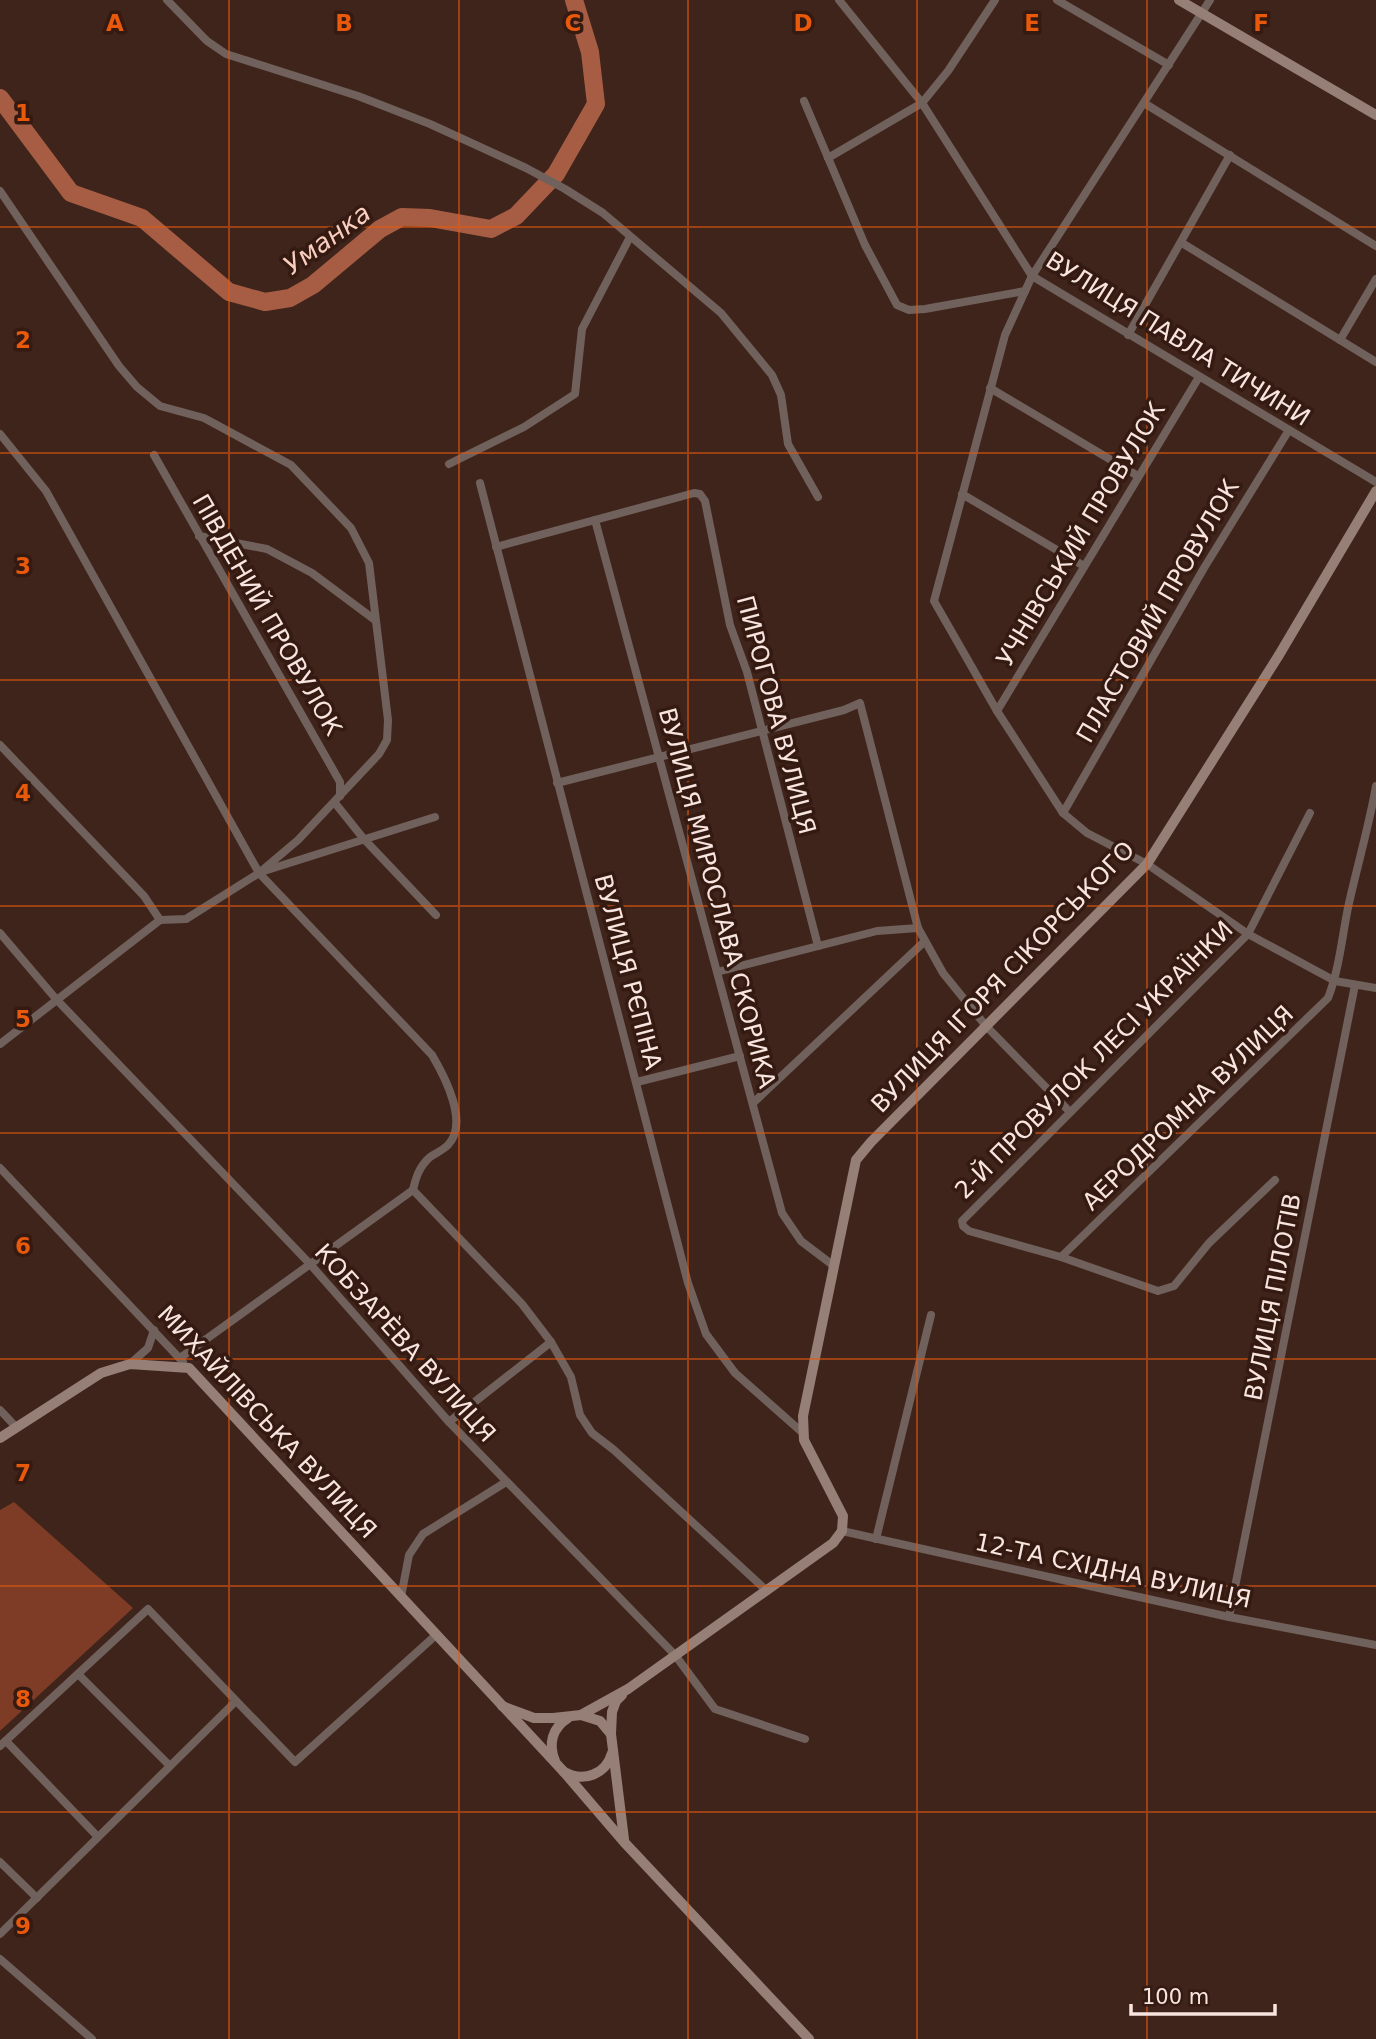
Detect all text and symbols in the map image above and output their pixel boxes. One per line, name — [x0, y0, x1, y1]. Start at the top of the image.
text: A — [106, 10, 124, 36]
text: B — [335, 10, 353, 36]
text: C — [565, 10, 581, 36]
text: D — [793, 10, 813, 36]
text: E — [1024, 10, 1040, 36]
text: F — [1253, 10, 1269, 36]
text: 1 — [15, 100, 31, 126]
water label: Уманка — [278, 197, 376, 281]
street label: ВУЛИЦЯ ПАВЛА ТИЧИНИ — [1041, 246, 1315, 432]
text: 2 — [15, 327, 31, 353]
street label: УЧНІВСЬКИЙ ПРОВУЛОК — [990, 396, 1171, 671]
street label: ПЛАСТОВИЙ ПРОВУЛОК — [1070, 474, 1245, 748]
street label: ПІВДЕНИЙ ПРОВУЛОК — [186, 489, 348, 740]
text: 3 — [15, 553, 31, 579]
street label: ПИРОГОВА ВУЛИЦЯ — [731, 593, 821, 837]
street label: ВУЛИЦЯ МИРОСЛАВА СКОРИКА — [653, 705, 781, 1092]
text: 4 — [15, 780, 31, 806]
street label: ВУЛИЦЯ ІГОРЯ СІКОРСЬКОГО — [866, 836, 1140, 1118]
street label: ВУЛИЦЯ РЄПІНА — [588, 871, 668, 1073]
street label: 2-Й ПРОВУЛОК ЛЕСІ УКРАЇНКИ — [949, 915, 1239, 1205]
street label: АЕРОДРОМНА ВУЛИЦЯ — [1077, 1000, 1299, 1216]
text: 5 — [15, 1006, 31, 1032]
street label: ВУЛИЦЯ ПІЛОТІВ — [1239, 1191, 1307, 1403]
text: 6 — [15, 1233, 31, 1259]
street label: КОБЗАРÈВА ВУЛИЦЯ — [309, 1238, 502, 1448]
street label: МИХАЙЛІВСЬКА ВУЛИЦЯ — [152, 1299, 383, 1544]
text: 7 — [15, 1460, 31, 1486]
street label: 12-ТА СХІДНА ВУЛИЦЯ — [972, 1528, 1254, 1614]
text: 8 — [15, 1686, 31, 1712]
text: 9 — [15, 1913, 31, 1939]
scale bar — [1131, 1972, 1274, 2016]
text: 100 m — [1142, 1985, 1209, 2009]

